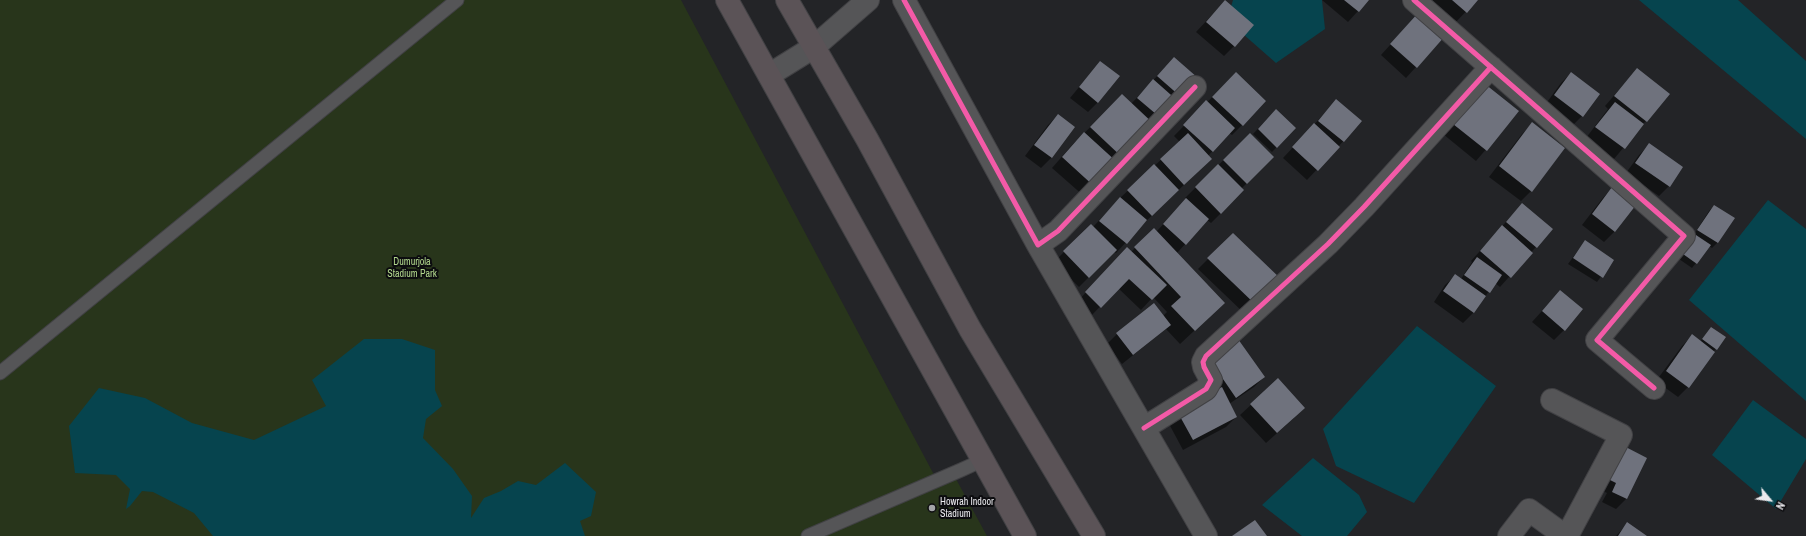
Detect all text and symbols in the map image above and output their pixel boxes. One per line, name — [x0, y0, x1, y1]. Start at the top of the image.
park label: Dumurjola Stadium Park — [387, 256, 437, 280]
north arrow — [1750, 480, 1790, 520]
place label: Howrah Indoor Stadium — [940, 496, 994, 520]
text: N — [1773, 500, 1788, 512]
marker: Howrah Indoor Stadium — [927, 503, 937, 513]

